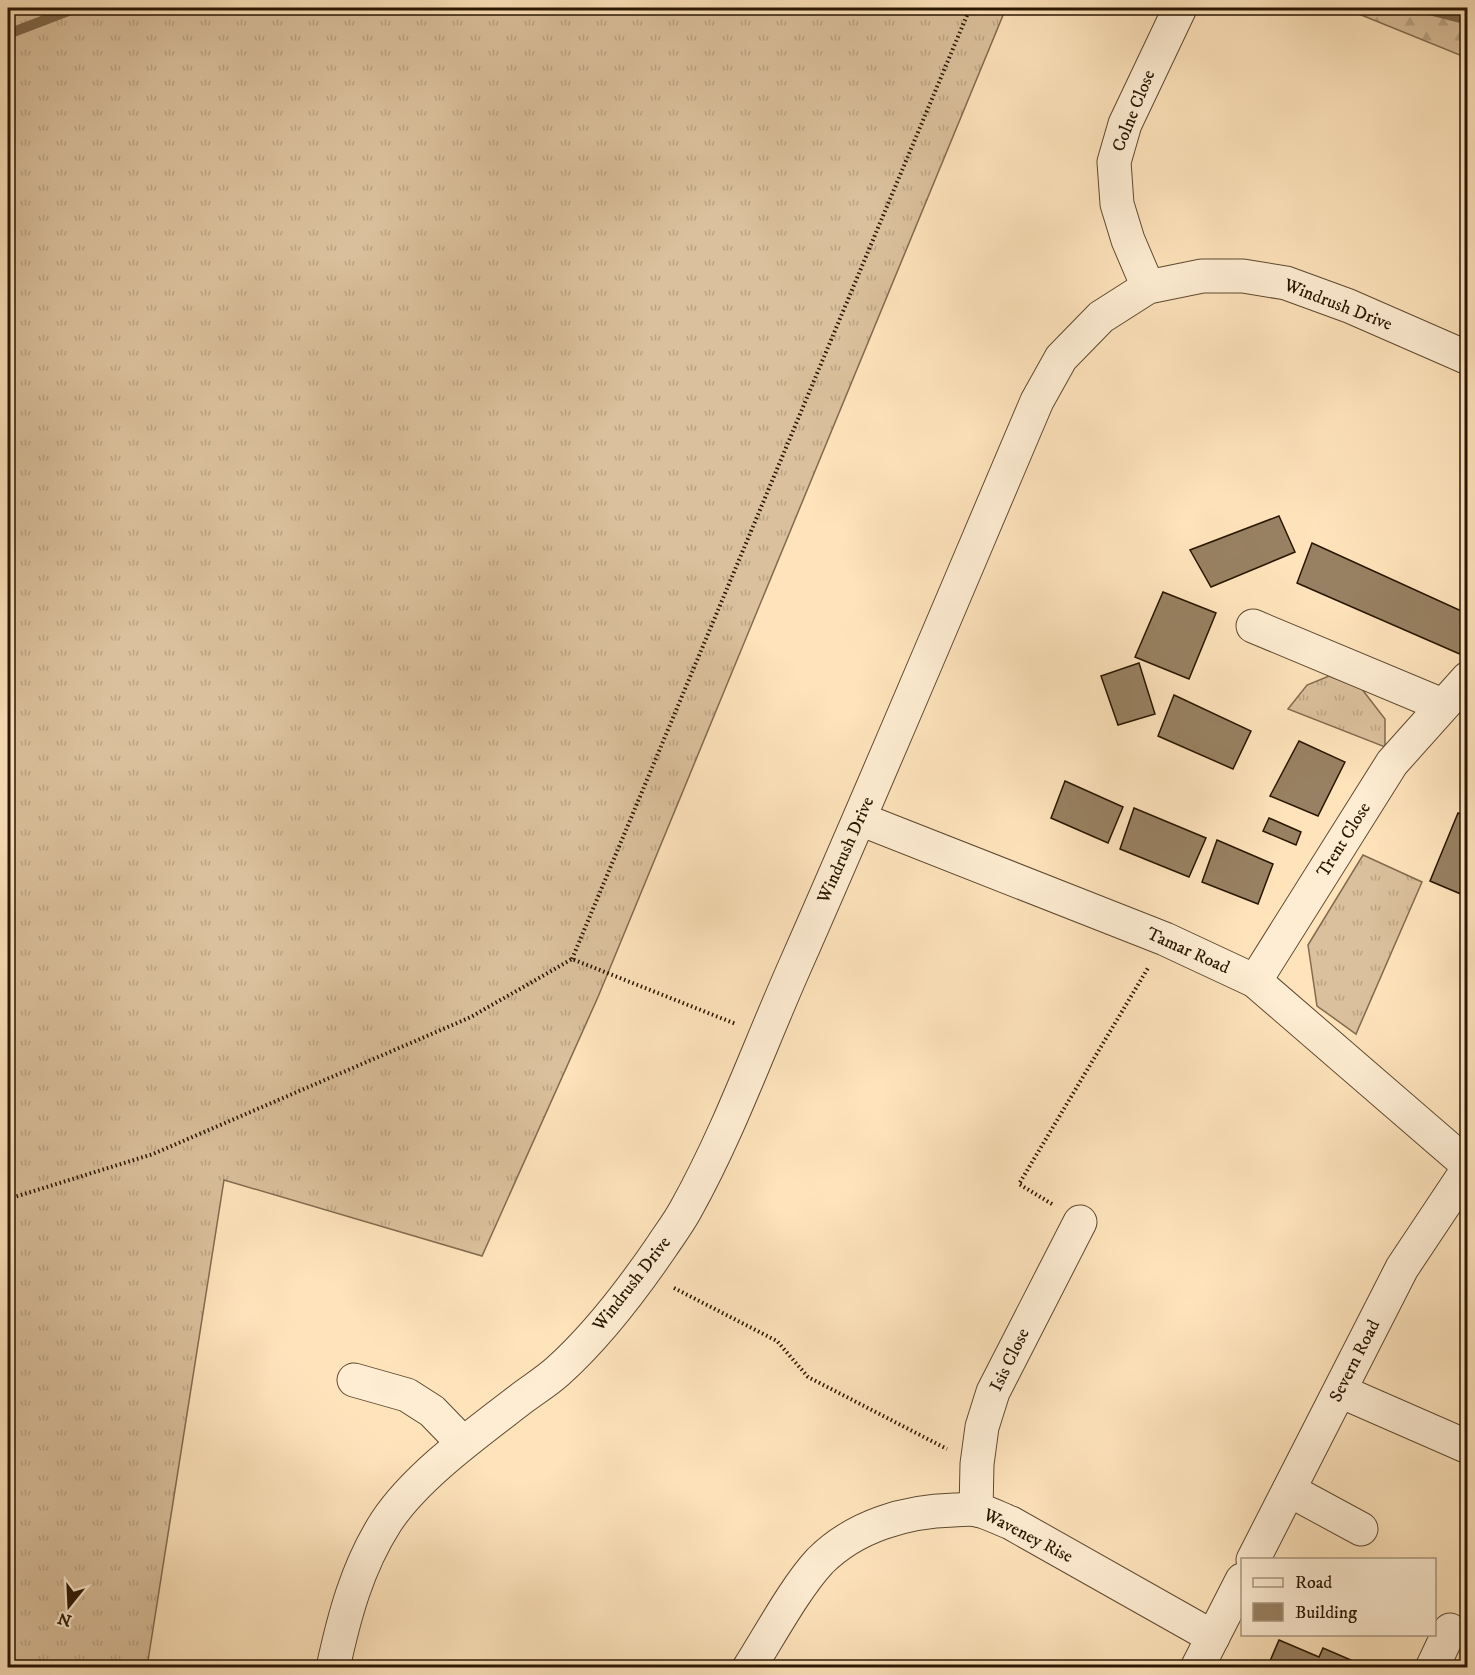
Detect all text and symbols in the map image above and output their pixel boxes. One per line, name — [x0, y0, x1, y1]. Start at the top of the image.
street label: Colne Close — [1108, 67, 1160, 155]
street label: Windrush Drive — [1280, 274, 1395, 336]
street label: Windrush Drive — [812, 793, 879, 908]
street label: Trent Close — [1312, 798, 1376, 882]
street label: Tamar Road — [1143, 923, 1233, 979]
street label: Windrush Drive — [588, 1232, 676, 1337]
street label: Severn Road — [1325, 1316, 1385, 1406]
street label: Isis Close — [985, 1325, 1035, 1395]
street label: Waveney Rise — [979, 1504, 1076, 1568]
legend — [1241, 1558, 1436, 1636]
text: Road — [1295, 1572, 1332, 1594]
north arrow — [39, 1576, 99, 1636]
text: Building — [1295, 1602, 1357, 1624]
text: N — [55, 1608, 74, 1631]

